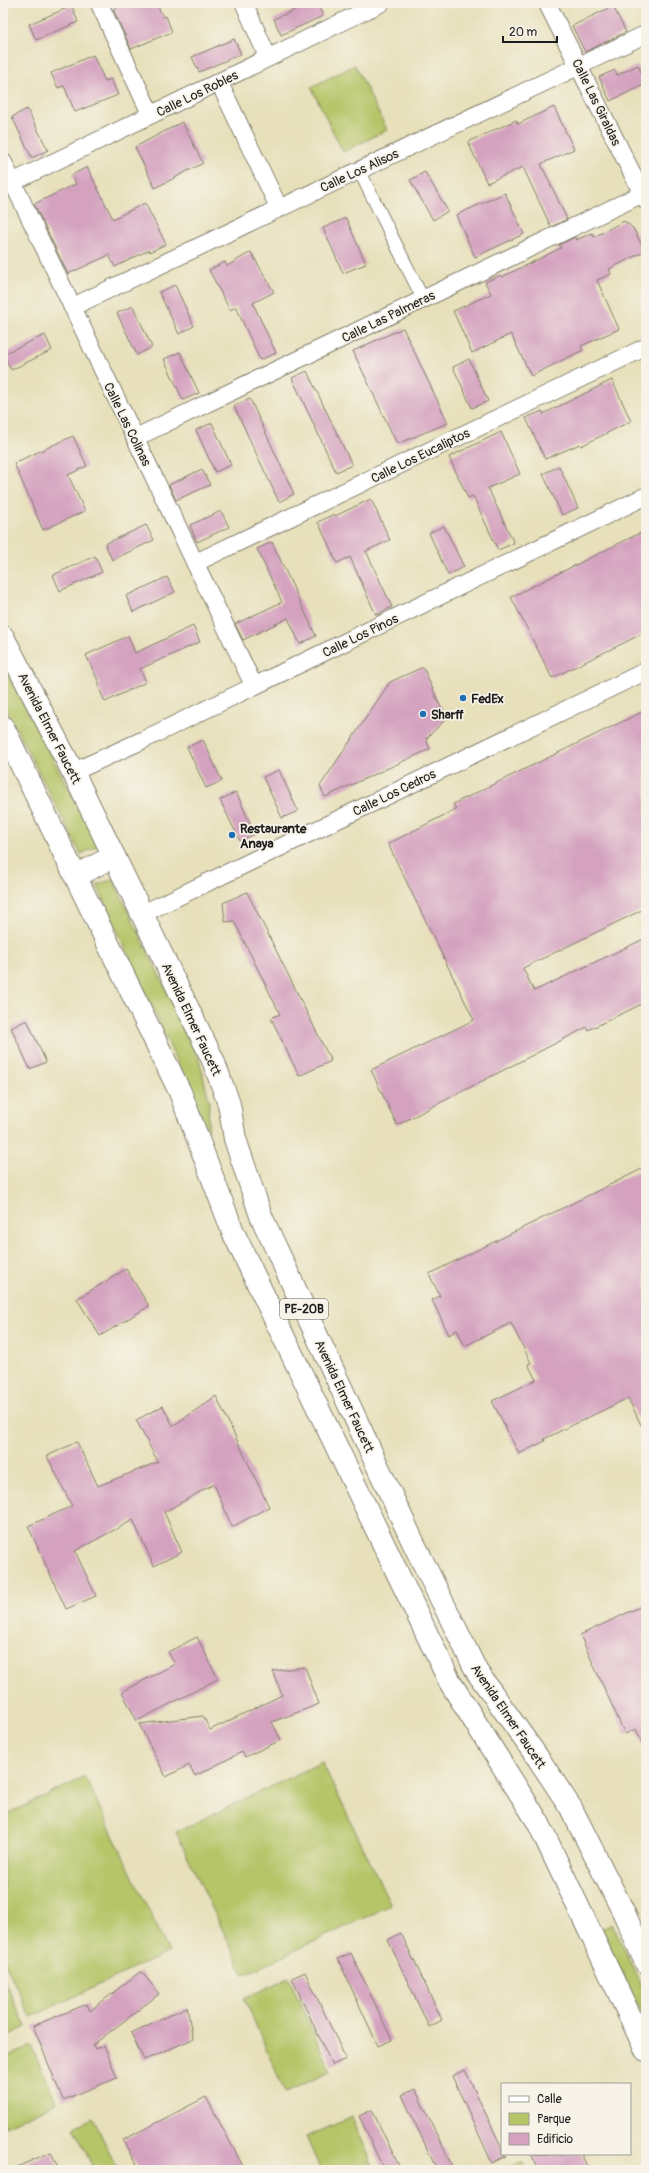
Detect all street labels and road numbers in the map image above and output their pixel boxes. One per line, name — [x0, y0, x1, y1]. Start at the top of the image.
street label: Calle Las Giraldas — [568, 56, 624, 149]
street label: Calle Los Robles — [154, 67, 241, 121]
street label: Calle Los Alisos — [318, 146, 401, 196]
street label: Calle Las Palmeras — [339, 287, 438, 346]
street label: Calle Las Colinas — [100, 380, 154, 469]
street label: Calle Los Eucaliptos — [368, 425, 473, 487]
street label: Calle Los Pinos — [320, 611, 401, 661]
street label: Avenida Elmer Faucett — [14, 670, 84, 787]
street label: Calle Los Cedros — [350, 766, 439, 820]
street label: Avenida Elmer Faucett — [158, 960, 225, 1079]
road number: PE-20B — [280, 1299, 328, 1319]
street label: Avenida Elmer Faucett — [311, 1337, 378, 1456]
street label: Avenida Elmer Faucett — [467, 1661, 550, 1773]

